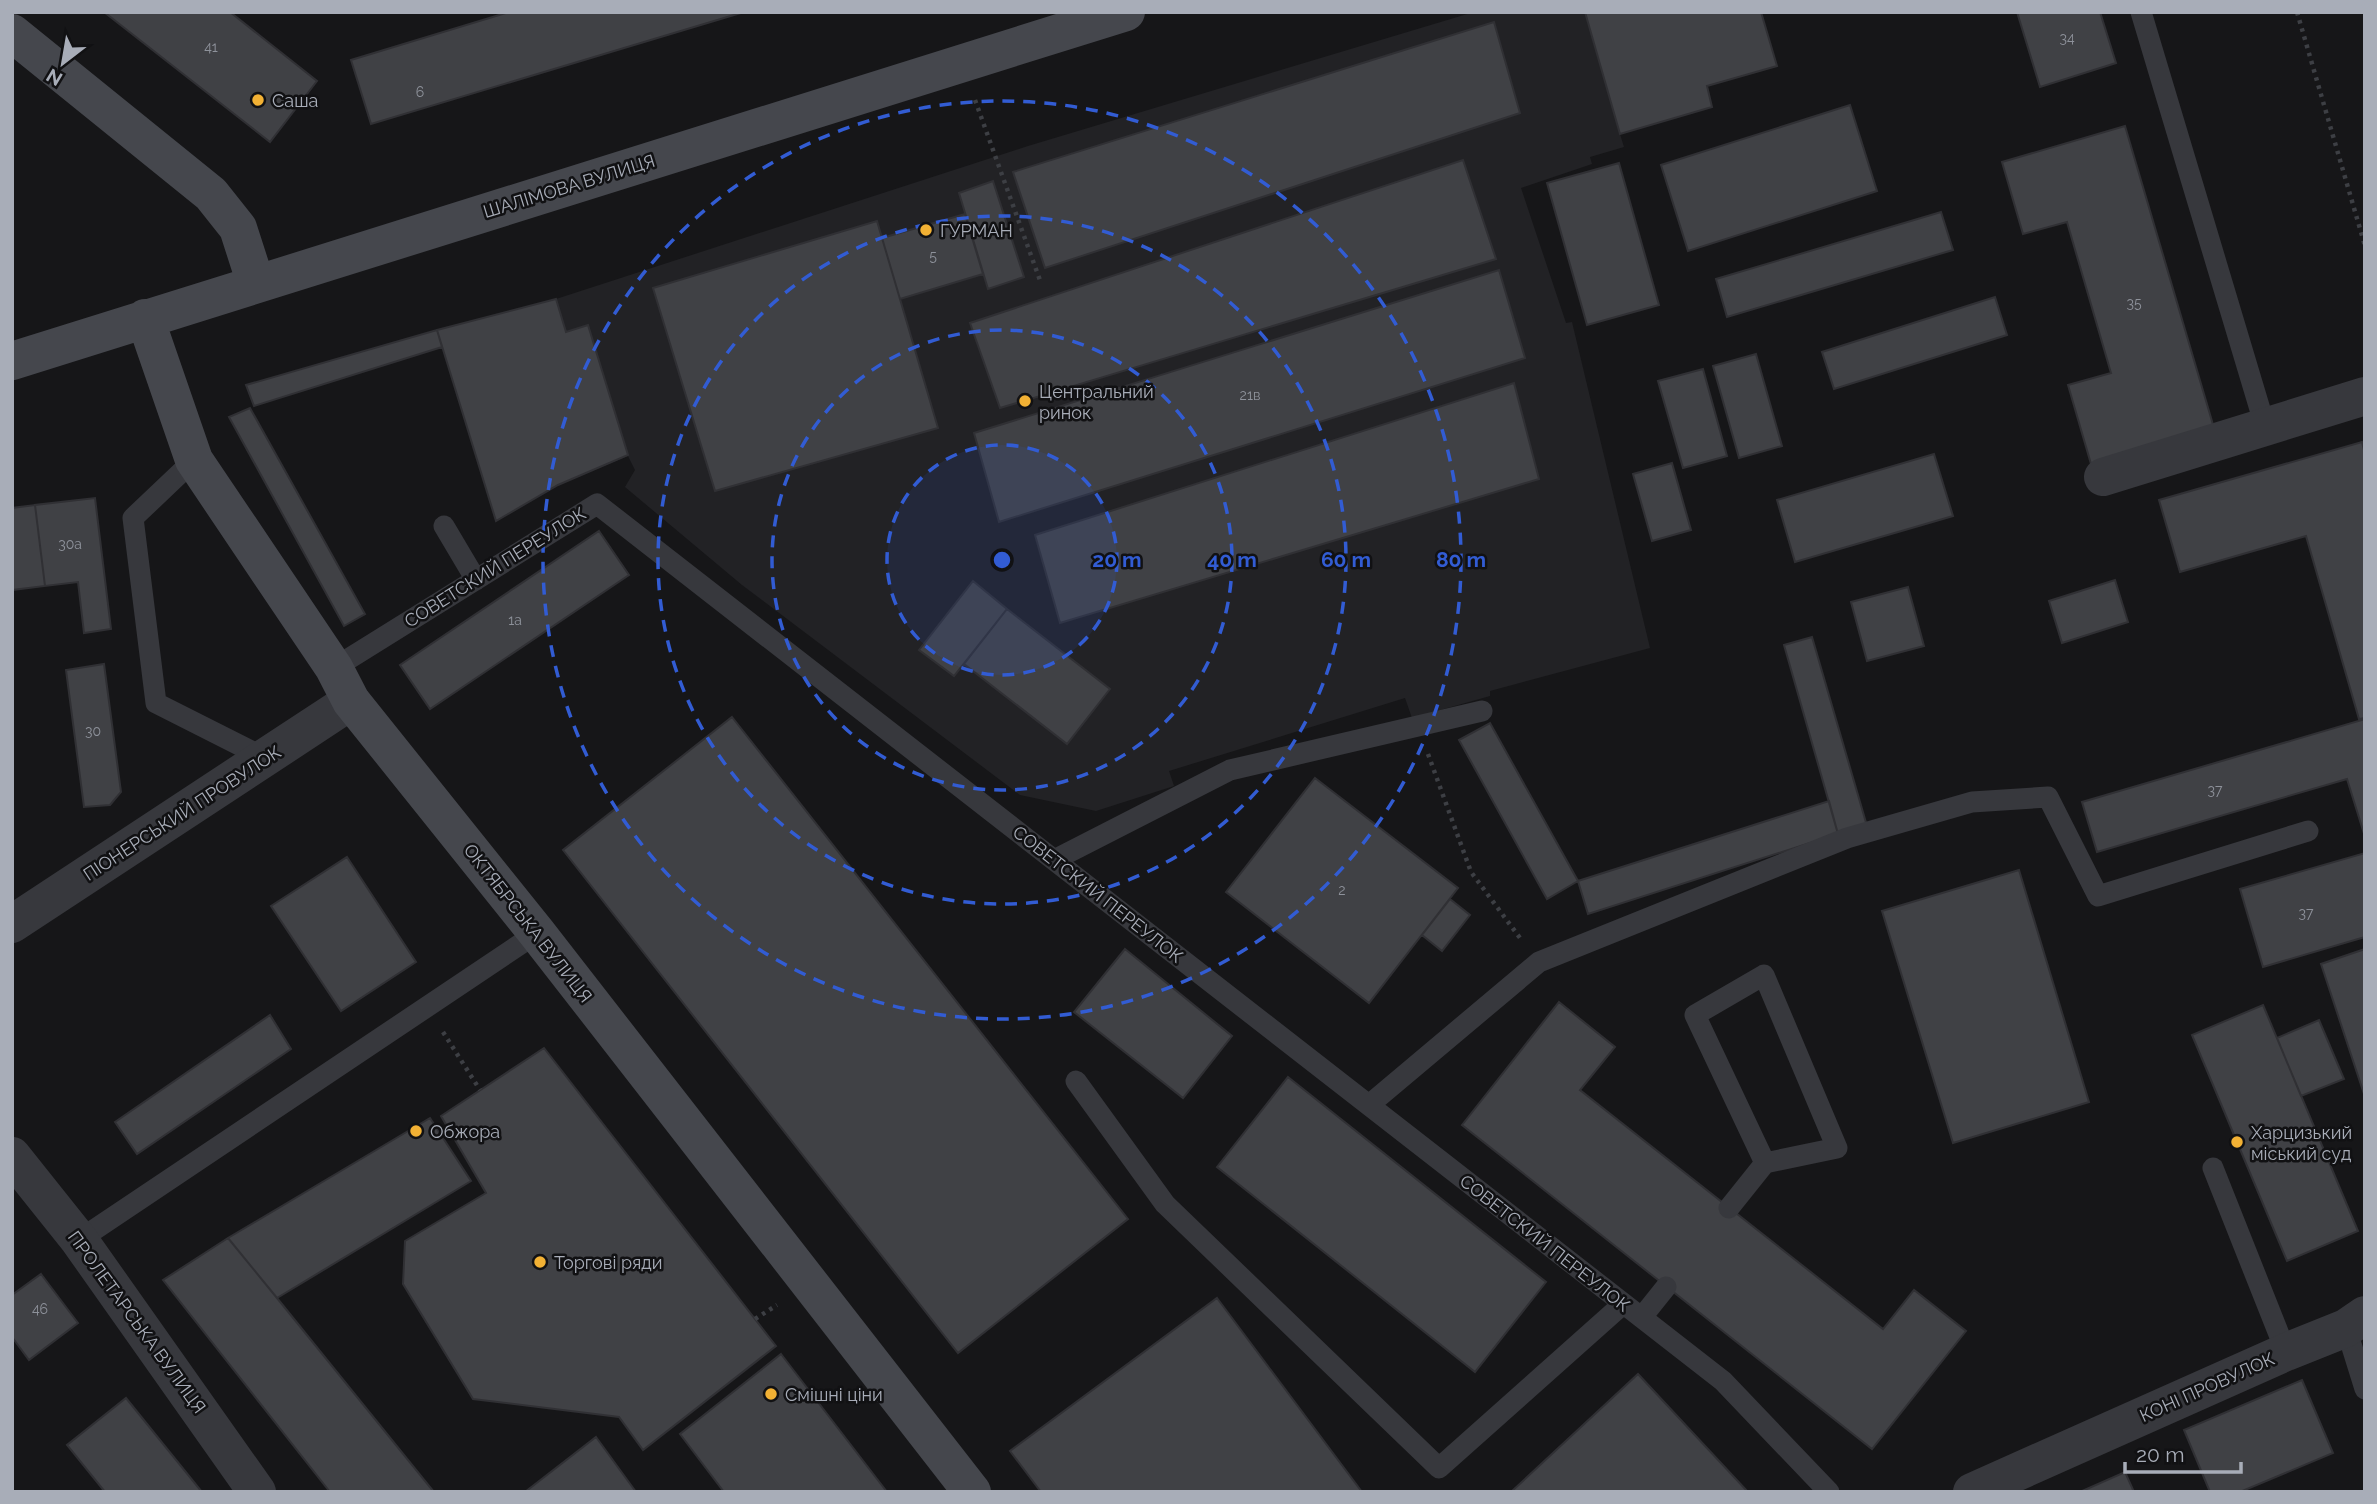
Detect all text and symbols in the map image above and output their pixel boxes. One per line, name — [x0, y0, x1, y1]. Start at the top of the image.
north arrow — [28, 28, 98, 98]
house number: 34 — [2059, 30, 2075, 46]
house number: 41 — [204, 39, 218, 55]
text: N — [42, 64, 66, 91]
house number: 6 — [416, 84, 424, 100]
place label: Саша — [272, 90, 318, 111]
marker: Саша — [250, 92, 266, 108]
street label: ШАЛІМОВА ВУЛИЦЯ — [481, 150, 657, 222]
place label: ГУРМАН — [940, 220, 1013, 241]
marker: ГУРМАН — [918, 222, 934, 238]
house number: 5 — [929, 248, 937, 264]
house number: 35 — [2126, 295, 2142, 311]
place label: Центральний ринок — [1039, 381, 1154, 423]
house number: 21в — [1240, 387, 1260, 403]
marker: Центральний ринок — [1017, 393, 1033, 409]
street label: СОВЕТСКИЙ ПЕРЕУЛОК — [400, 502, 590, 632]
house number: 30а — [58, 536, 82, 552]
text: 20 m — [1092, 547, 1142, 572]
text: 40 m — [1207, 547, 1257, 572]
text: 60 m — [1321, 547, 1371, 572]
text: 80 m — [1436, 547, 1486, 572]
centre of rings — [990, 548, 1014, 572]
house number: 1а — [508, 612, 522, 628]
house number: 30 — [85, 723, 101, 739]
street label: ПІОНЕРСЬКИЙ ПРОВУЛОК — [79, 741, 285, 885]
house number: 37 — [2208, 782, 2223, 798]
street label: СОВЕТСКИЙ ПЕРЕУЛОК — [1009, 821, 1187, 967]
street label: ОКТЯБРСЬКА ВУЛИЦЯ — [460, 839, 596, 1007]
house number: 2 — [1338, 882, 1346, 898]
house number: 37 — [2299, 905, 2314, 921]
place label: Обжора — [430, 1121, 500, 1142]
place label: Харцизький міський суд — [2251, 1122, 2352, 1164]
marker: Обжора — [408, 1123, 424, 1139]
marker: Харцизький міський суд — [2229, 1134, 2245, 1150]
street label: СОВЕТСКИЙ ПЕРЕУЛОК — [1456, 1170, 1634, 1316]
street label: ПРОЛЕТАРСЬКА ВУЛИЦЯ — [64, 1227, 210, 1417]
place label: Торгові ряди — [554, 1252, 663, 1273]
marker: Торгові ряди — [532, 1254, 548, 1270]
house number: 46 — [32, 1301, 48, 1317]
street label: КОНІ ПРОВУЛОК — [2136, 1348, 2278, 1426]
place label: Смішні ціни — [785, 1384, 883, 1405]
marker: Смішні ціни — [763, 1386, 779, 1402]
scale bar — [2125, 1430, 2240, 1474]
text: 20 m — [2136, 1442, 2184, 1467]

